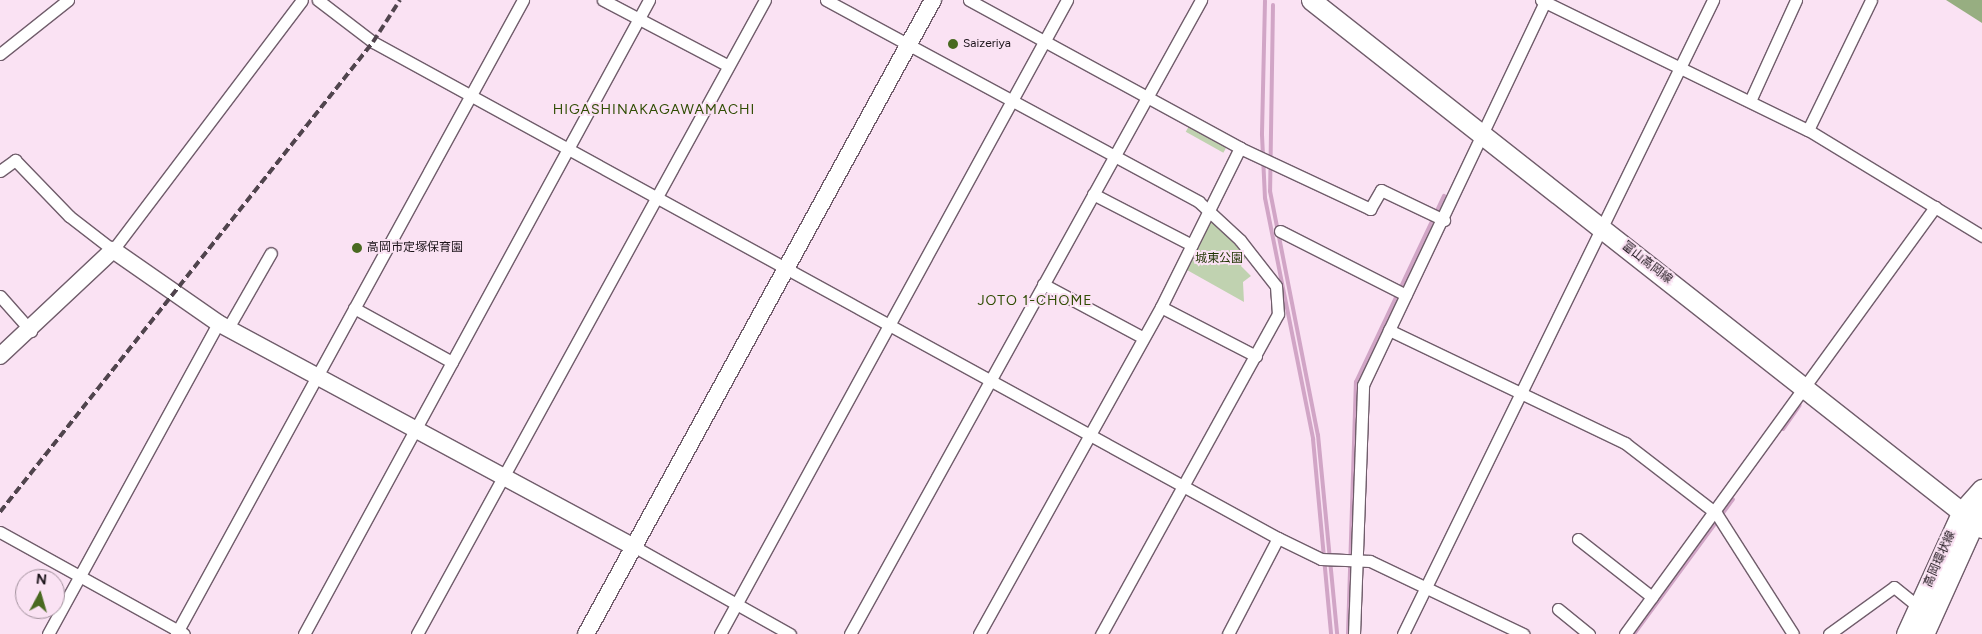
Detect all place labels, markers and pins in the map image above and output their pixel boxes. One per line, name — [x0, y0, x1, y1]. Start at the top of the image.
place label: Saizeriya — [963, 37, 1011, 51]
marker: Saizeriya — [947, 38, 959, 50]
place label: 高岡市定塚保育園 — [367, 241, 463, 255]
marker: 高岡市定塚保育園 — [351, 242, 363, 254]

